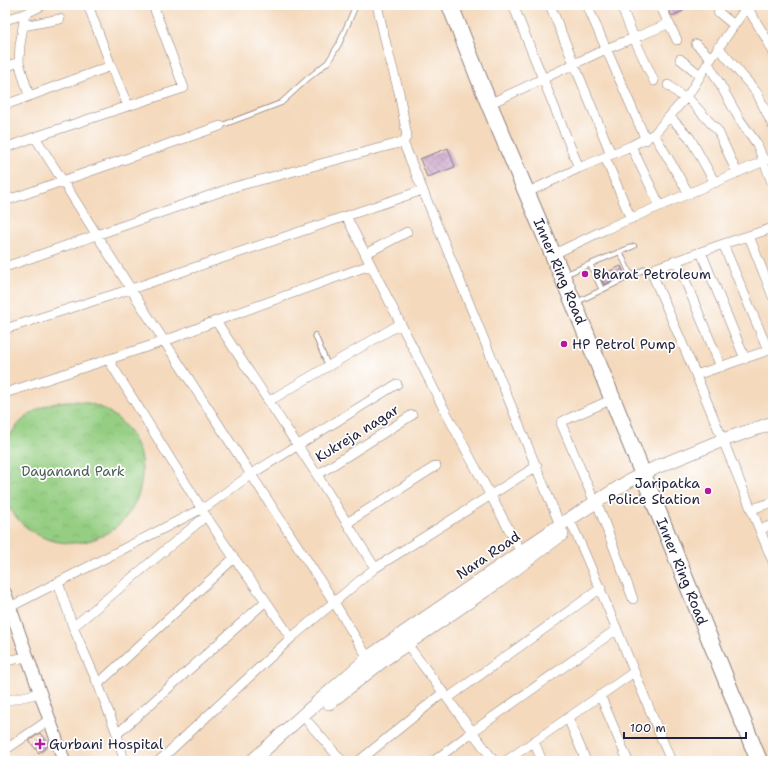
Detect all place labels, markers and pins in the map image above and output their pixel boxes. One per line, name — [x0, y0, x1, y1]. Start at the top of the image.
place label: Bharat Petroleum — [593, 265, 711, 283]
marker: Bharat Petroleum — [580, 269, 590, 279]
place label: HP Petrol Pump — [572, 335, 676, 353]
marker: HP Petrol Pump — [559, 339, 569, 349]
place label: Jaripatka Police Station — [608, 474, 700, 508]
marker: Jaripatka Police Station — [703, 486, 713, 496]
place label: Gurbani Hospital — [49, 735, 164, 753]
marker: Gurbani Hospital — [34, 738, 46, 750]

